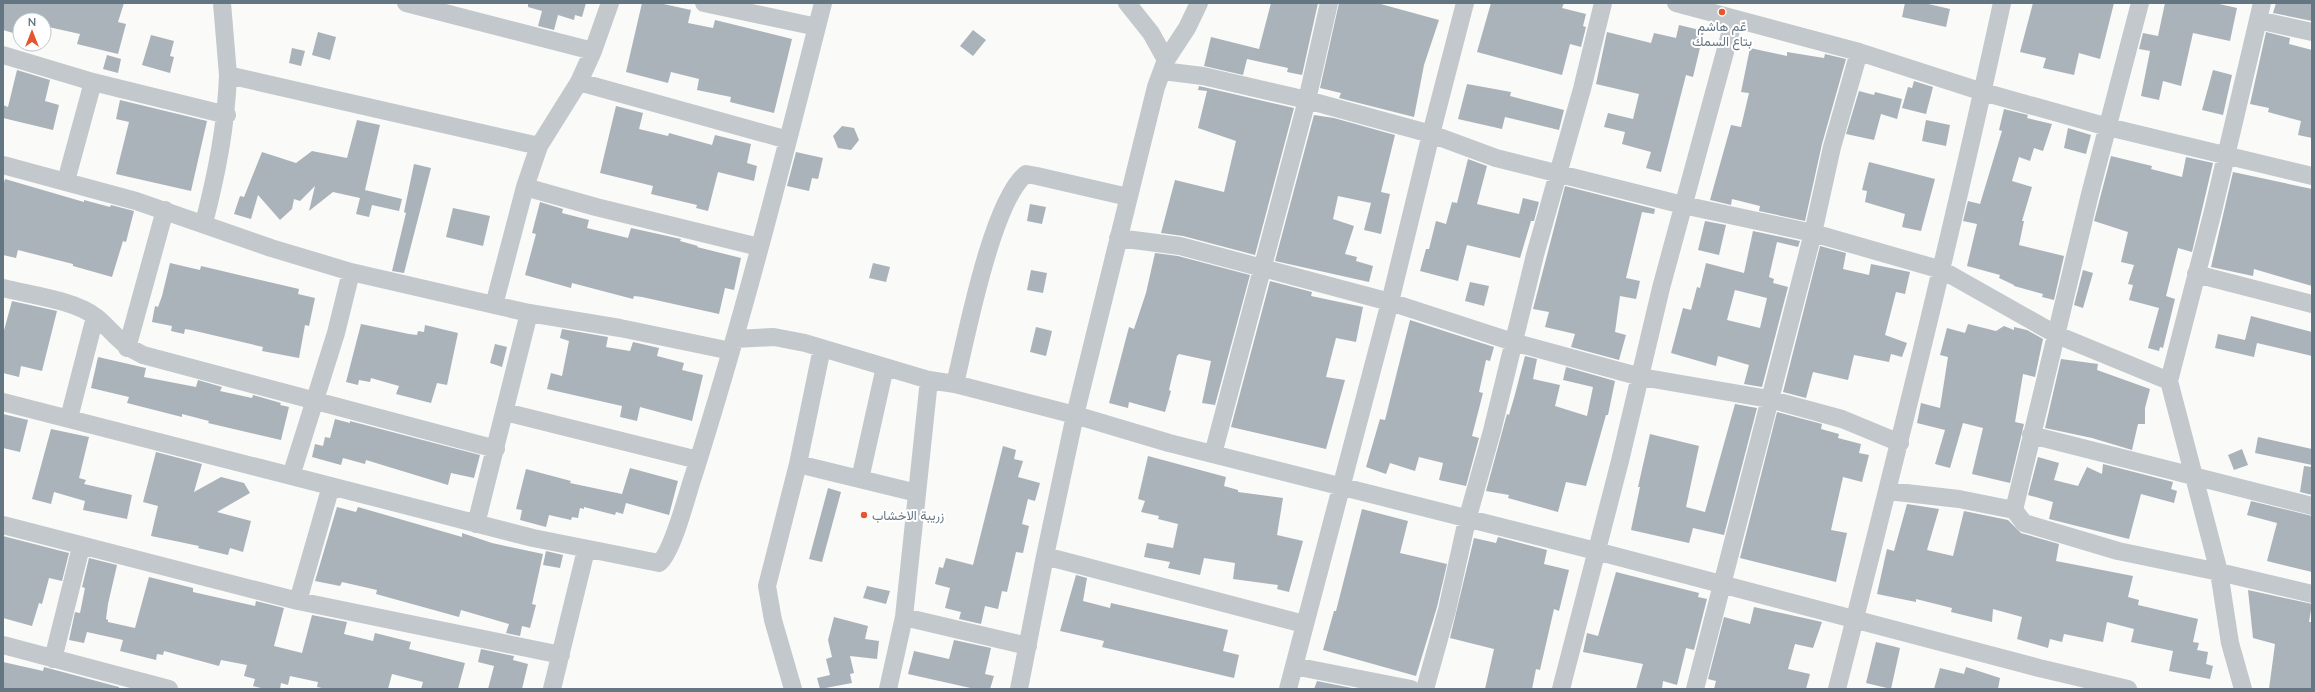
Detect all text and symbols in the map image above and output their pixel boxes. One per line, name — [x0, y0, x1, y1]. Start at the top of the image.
marker: عّم هاشم بتاع السمك — [1717, 7, 1727, 17]
north arrow — [12, 12, 52, 52]
text: N — [28, 15, 36, 28]
place label: عّم هاشم بتاع السمك — [1692, 18, 1752, 51]
place label: زريبة الاخشاب — [872, 507, 944, 524]
marker: زريبة الاخشاب — [859, 510, 869, 520]

